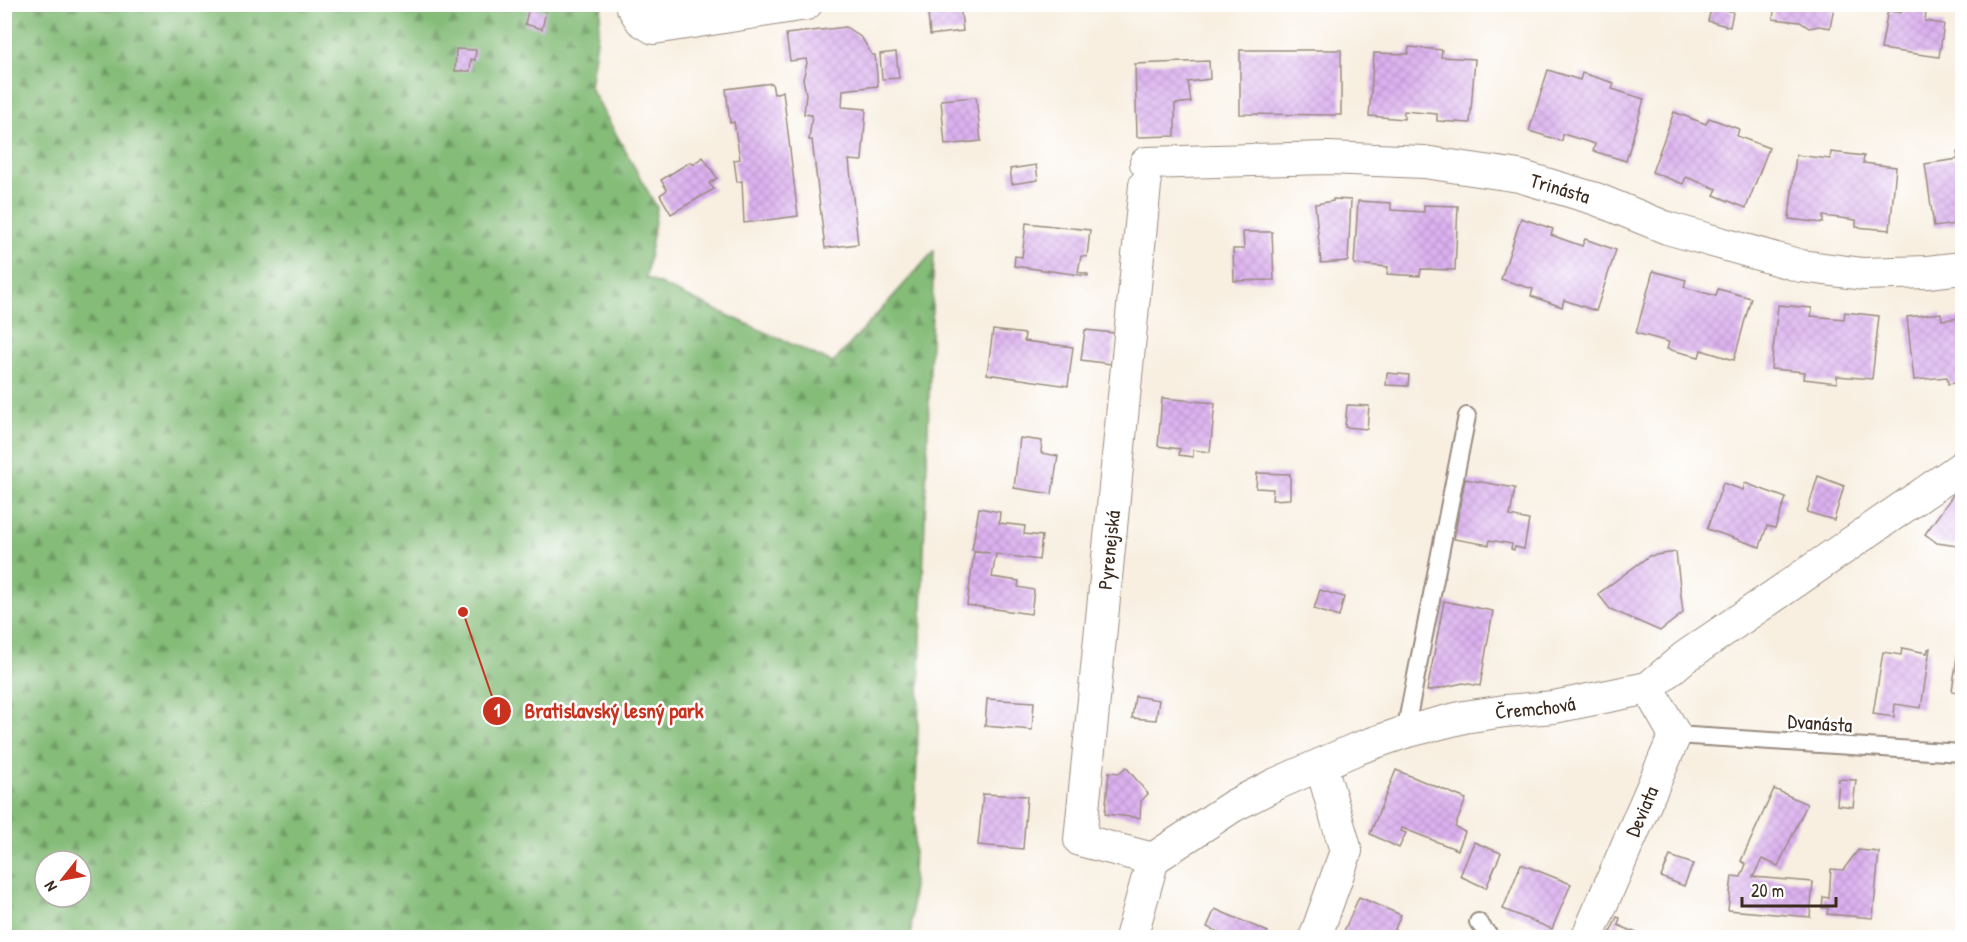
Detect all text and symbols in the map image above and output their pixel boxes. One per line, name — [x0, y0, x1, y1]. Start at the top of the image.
street label: Trinásta — [1527, 166, 1593, 209]
street label: Pyrenejská — [1091, 509, 1126, 591]
street label: Čremchová — [1493, 689, 1578, 725]
callout: Bratislavský lesný park — [482, 692, 715, 731]
text: Bratislavský lesný park — [525, 696, 704, 726]
text: 1 — [494, 698, 501, 723]
street label: Dvanásta — [1787, 707, 1853, 738]
street label: Deviata — [1619, 782, 1664, 841]
north arrow — [33, 849, 93, 909]
scale bar — [1742, 870, 1836, 908]
text: N — [38, 877, 62, 896]
text: 20 m — [1751, 878, 1784, 903]

